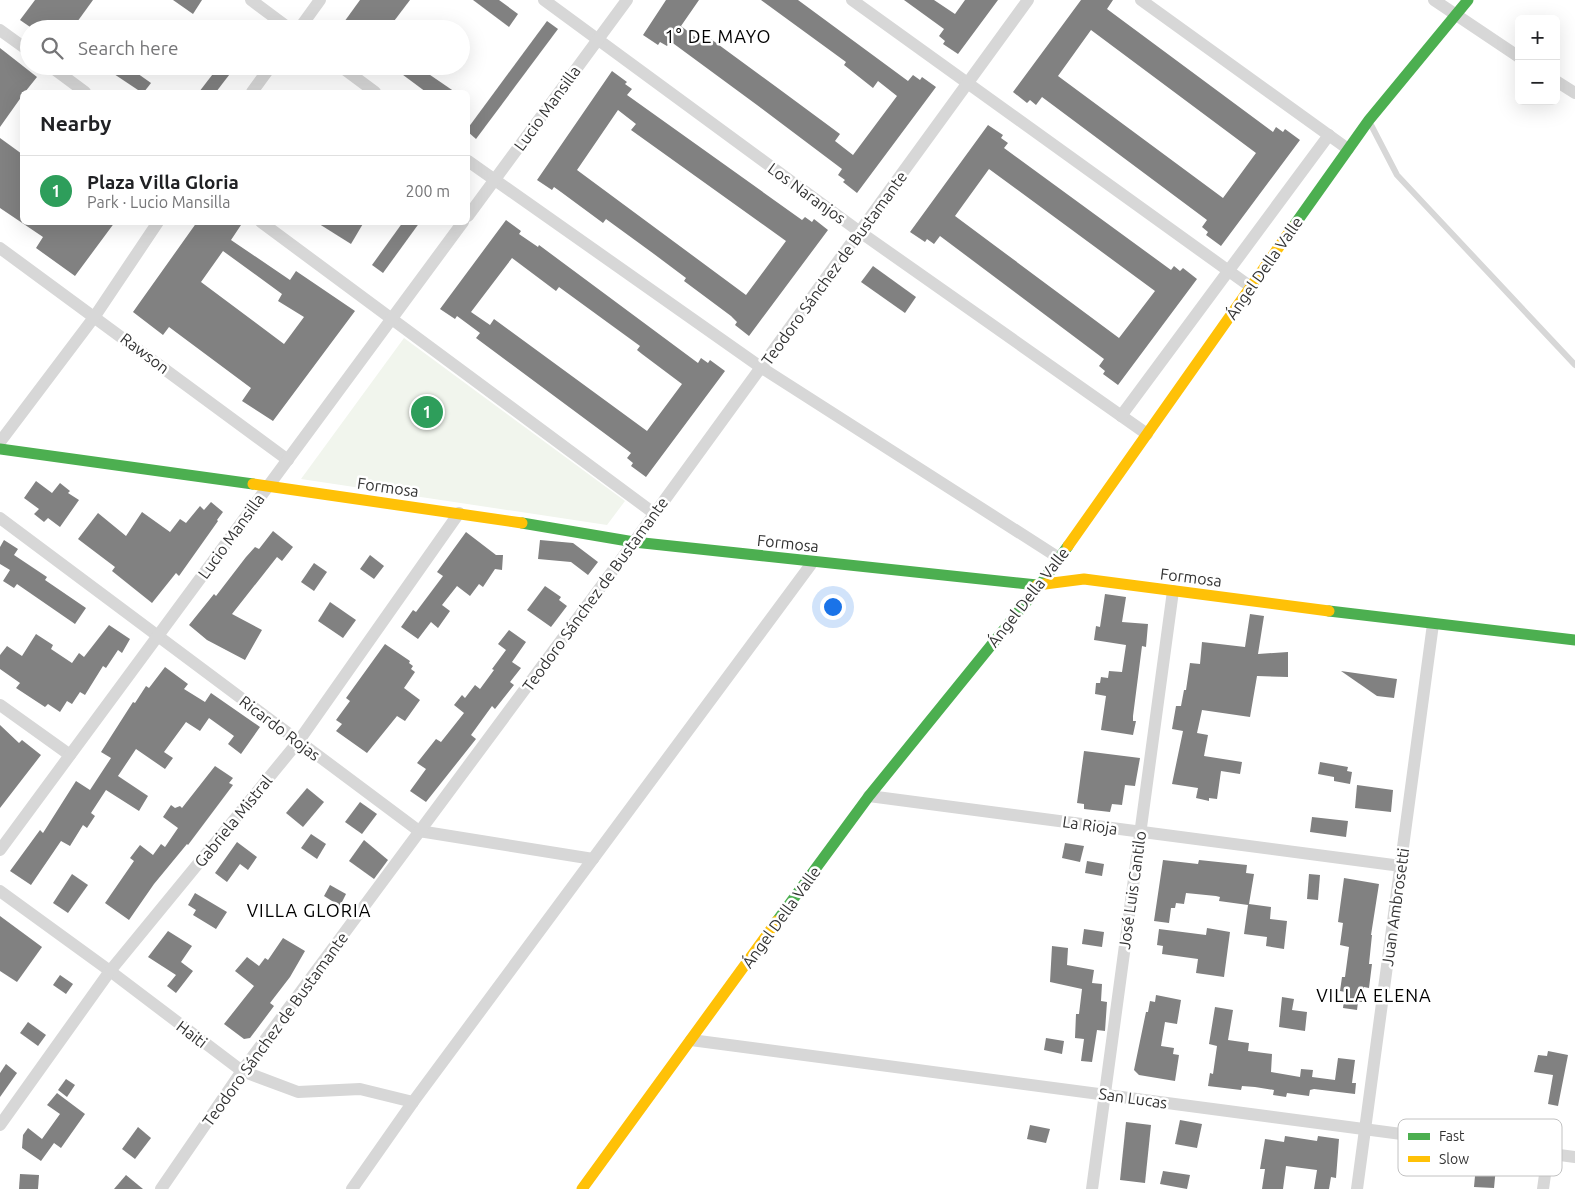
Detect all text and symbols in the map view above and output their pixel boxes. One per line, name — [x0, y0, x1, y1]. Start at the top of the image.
map controls — [1515, 15, 1560, 105]
button: + — [1515, 15, 1560, 60]
search box — [20, 20, 470, 75]
district label: 1° DE MAYO — [665, 26, 771, 46]
icon: search — [38, 34, 66, 62]
text: Search here — [78, 37, 178, 59]
button: − — [1515, 60, 1560, 105]
street label: Lucio Mansilla — [510, 62, 584, 154]
text: Nearby — [40, 111, 111, 135]
street label: Los Naranjos — [765, 159, 849, 227]
street label: Teodoro Sánchez de Bustamante — [758, 168, 910, 368]
text: Plaza Villa Gloria — [87, 171, 239, 193]
text: 1 — [51, 182, 61, 200]
text: 200 m — [405, 182, 450, 200]
text: Park · Lucio Mansilla — [87, 193, 230, 211]
street label: Ángel Della Valle — [1220, 212, 1306, 323]
street label: Rawson — [117, 329, 173, 377]
pin: 1 — [411, 393, 443, 431]
street label: Formosa — [356, 474, 420, 500]
street label: Lucio Mansilla — [194, 490, 268, 582]
street label: Teodoro Sánchez de Bustamante — [519, 494, 671, 694]
street label: Formosa — [756, 531, 820, 555]
street label: Ángel Della Valle — [982, 542, 1072, 650]
street label: Formosa — [1159, 564, 1223, 590]
your location — [820, 594, 846, 620]
street label: Ricardo Rojas — [236, 692, 324, 764]
street label: Gabriela Mistral — [191, 772, 275, 870]
street label: La Rioja — [1061, 812, 1119, 838]
street label: José Luis Cantilo — [1115, 830, 1149, 950]
street label: Juan Ambrosetti — [1378, 847, 1412, 967]
street label: Ángel Della Valle — [736, 862, 824, 971]
district label: VILLA GLORIA — [247, 900, 371, 920]
street label: Teodoro Sánchez de Bustamante — [199, 929, 351, 1129]
district label: VILLA ELENA — [1316, 985, 1432, 1005]
street label: Haiti — [173, 1017, 211, 1051]
street label: San Lucas — [1097, 1084, 1169, 1112]
legend — [1398, 1119, 1562, 1176]
text: Fast — [1439, 1128, 1465, 1144]
text: Slow — [1439, 1151, 1469, 1167]

